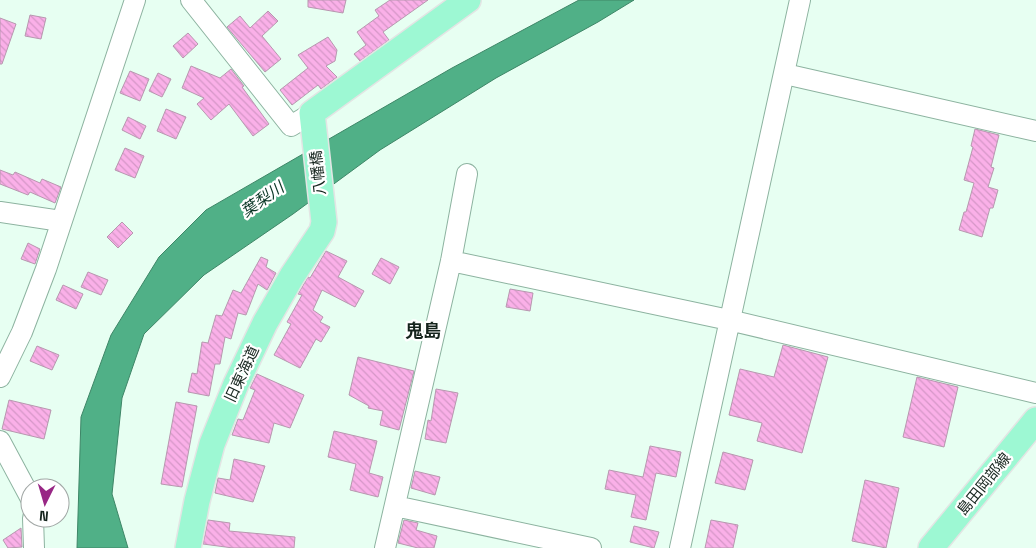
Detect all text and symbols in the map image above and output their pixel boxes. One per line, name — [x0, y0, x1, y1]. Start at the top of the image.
street label: 八幡橋 — [306, 150, 329, 196]
water label: 葉梨川 — [237, 176, 290, 222]
district label: 鬼島 — [405, 319, 441, 342]
street label: 旧東海道 — [220, 343, 263, 405]
street label: 島田岡部線 — [953, 449, 1015, 519]
north arrow — [20, 478, 70, 528]
text: N — [38, 507, 49, 525]

